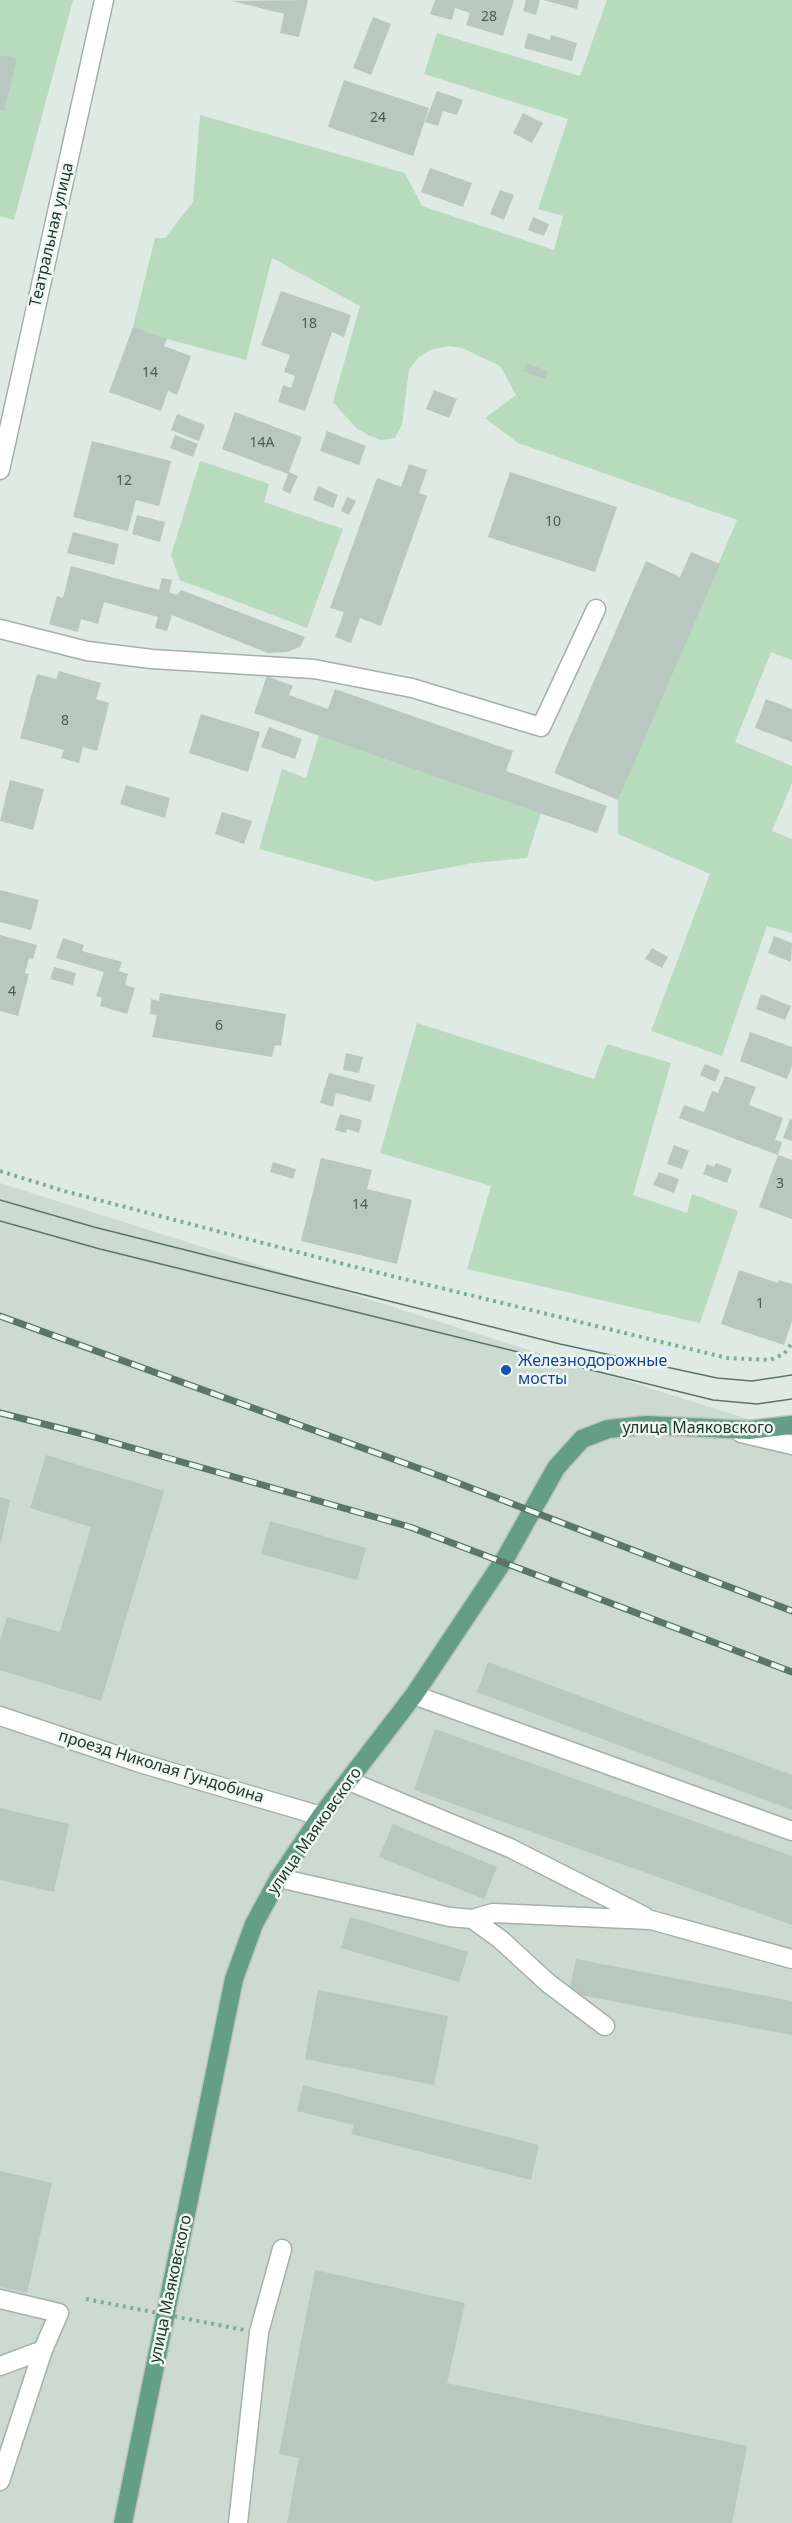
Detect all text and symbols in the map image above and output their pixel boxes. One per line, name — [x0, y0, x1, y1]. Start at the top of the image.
house number: 28 — [481, 9, 497, 25]
house number: 24 — [370, 110, 386, 126]
street label: Театральная улица — [26, 161, 78, 309]
house number: 18 — [301, 316, 317, 332]
house number: 14 — [142, 365, 158, 381]
house number: 14А — [250, 435, 274, 451]
house number: 12 — [116, 473, 132, 489]
house number: 10 — [545, 514, 561, 530]
house number: 8 — [61, 713, 69, 729]
house number: 4 — [8, 984, 16, 1000]
house number: 6 — [215, 1018, 223, 1034]
house number: 3 — [776, 1176, 784, 1192]
house number: 14 — [352, 1197, 368, 1213]
house number: 1 — [756, 1296, 764, 1312]
place label: Железнодорожные мосты — [518, 1351, 667, 1389]
marker: Железнодорожные мосты — [499, 1363, 513, 1377]
street label: улица Маяковского — [623, 1418, 773, 1438]
street label: проезд Николая Гундобина — [56, 1727, 266, 1807]
street label: улица Маяковского — [264, 1764, 366, 1898]
street label: улица Маяковского — [146, 2213, 196, 2365]

